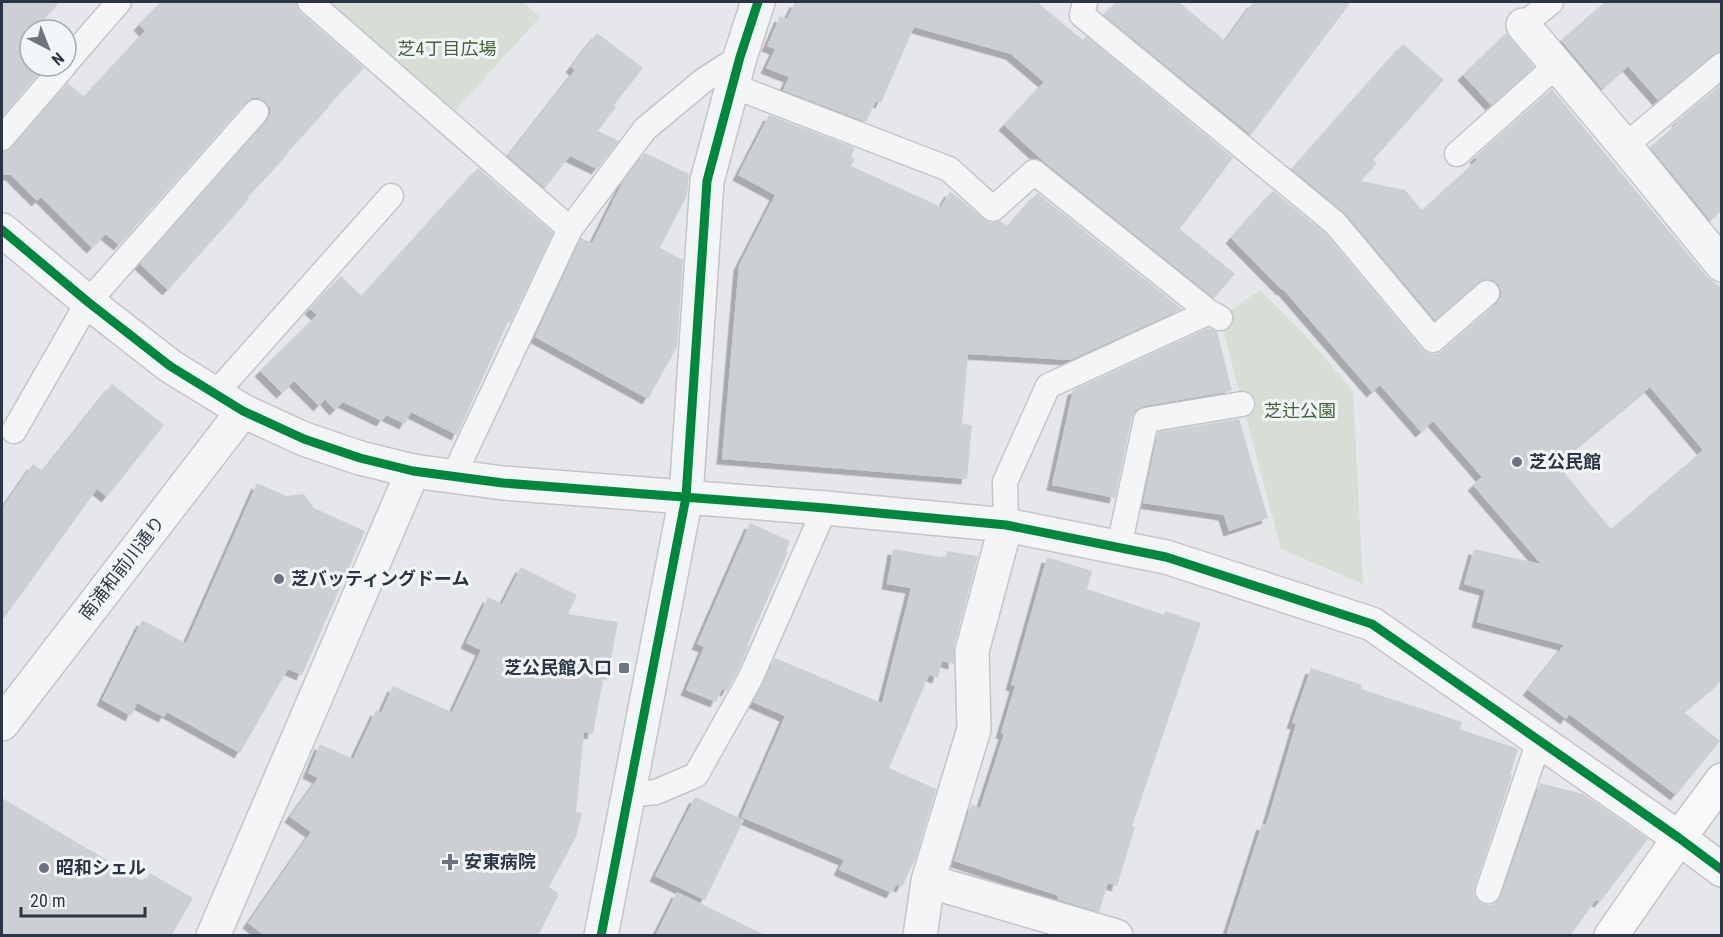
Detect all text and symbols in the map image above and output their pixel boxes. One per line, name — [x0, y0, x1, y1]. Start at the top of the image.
north arrow — [18, 18, 78, 78]
park label: 芝4丁目広場 — [398, 38, 496, 59]
text: N — [48, 48, 68, 69]
park label: 芝辻公園 — [1264, 400, 1336, 421]
place label: 芝公民館 — [1529, 451, 1601, 472]
marker: 芝公民館 — [1510, 455, 1524, 469]
street label: 南浦和前川通り — [75, 512, 169, 624]
place label: 芝バッティングドーム — [291, 568, 469, 589]
marker: 芝バッティングドーム — [272, 572, 286, 586]
place label: 芝公民館入口 — [504, 657, 612, 678]
marker: 芝公民館入口 — [617, 661, 631, 675]
place label: 安東病院 — [464, 851, 536, 872]
marker: 安東病院 — [441, 853, 459, 871]
place label: 昭和シェル — [56, 857, 146, 878]
marker: 昭和シェル — [37, 861, 51, 875]
scale bar — [21, 880, 146, 918]
text: 20 m — [30, 890, 65, 911]

